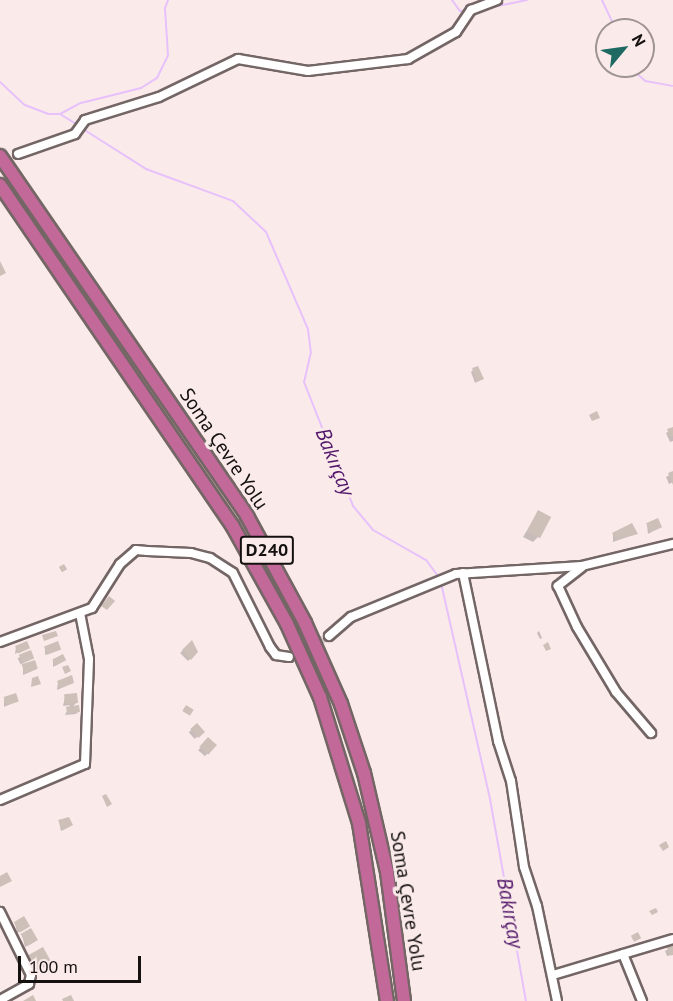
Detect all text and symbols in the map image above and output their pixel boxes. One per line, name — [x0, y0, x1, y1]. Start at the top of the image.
north arrow — [595, 18, 655, 78]
text: N — [628, 31, 650, 50]
street label: Soma Çevre Yolu — [174, 383, 274, 515]
water label: Bakırçay — [310, 424, 360, 500]
road number: D240 — [238, 535, 296, 565]
street label: Soma Çevre Yolu — [385, 829, 431, 973]
water label: Bakırçay — [491, 876, 529, 950]
scale bar — [21, 944, 144, 982]
text: 100 m — [29, 955, 78, 978]

